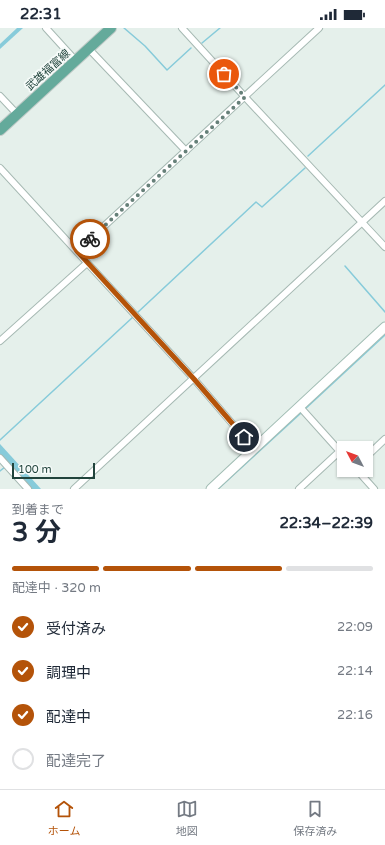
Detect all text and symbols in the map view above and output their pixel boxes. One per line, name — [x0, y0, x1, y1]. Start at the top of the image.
text: 22:31 — [20, 5, 62, 23]
street label: 武雄福富線 — [23, 47, 73, 93]
pin — [207, 57, 241, 91]
icon: bag — [213, 63, 235, 85]
courier — [70, 219, 110, 259]
icon: bike — [79, 228, 101, 250]
pin — [227, 420, 261, 454]
icon: home — [233, 426, 255, 448]
north arrow — [337, 441, 373, 477]
map controls — [337, 441, 373, 477]
scale bar — [12, 461, 95, 480]
text: 100 m — [18, 463, 52, 476]
text: 到着まで — [12, 502, 64, 518]
text: 22:34–22:39 — [279, 514, 373, 532]
text: 3 分 — [12, 517, 61, 548]
text: 配達中 · 320 m — [12, 580, 101, 596]
icon: check — [12, 616, 34, 638]
text: 22:09 — [337, 619, 373, 635]
text: 受付済み — [46, 620, 106, 638]
icon: check — [12, 660, 34, 682]
text: 22:14 — [337, 663, 373, 679]
text: 調理中 — [46, 664, 91, 682]
icon: check — [12, 704, 34, 726]
text: 22:16 — [337, 707, 373, 723]
text: 配達中 — [46, 708, 91, 726]
text: 配達完了 — [46, 752, 106, 770]
tab: ホーム — [48, 798, 80, 838]
tab: 地図 — [176, 798, 198, 838]
tab: 保存済み — [293, 798, 337, 838]

